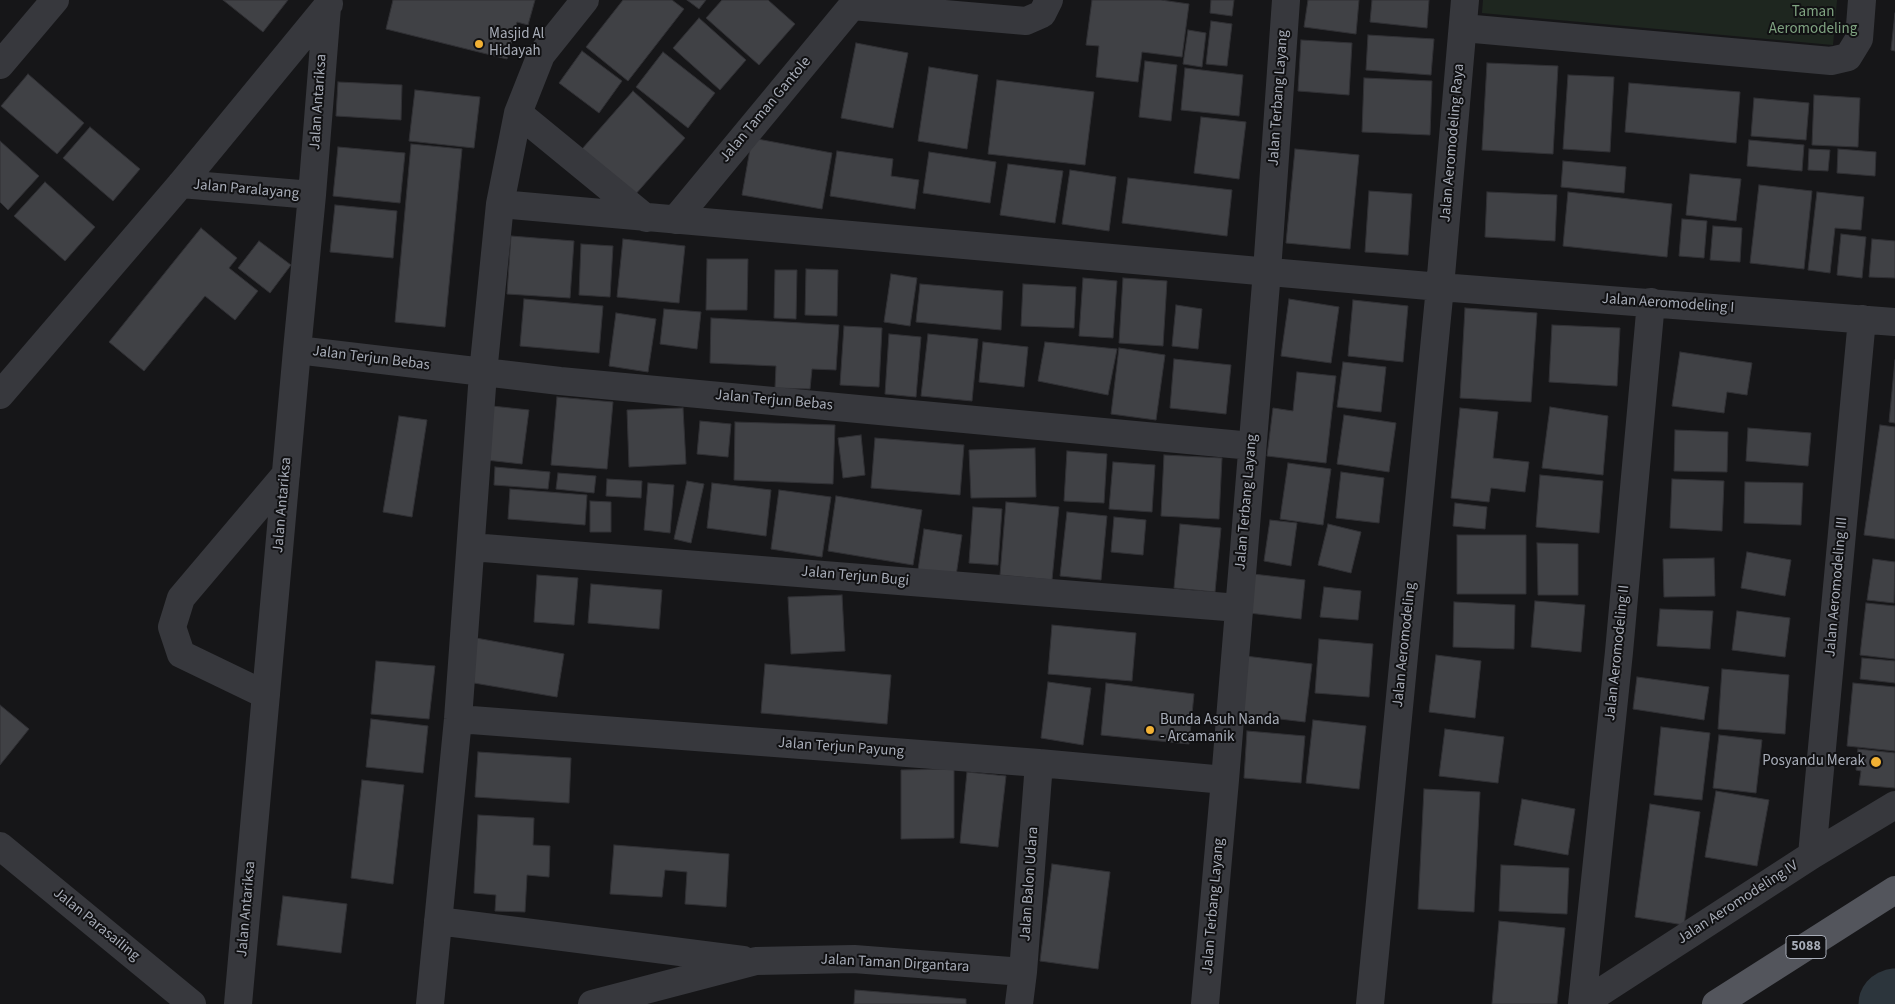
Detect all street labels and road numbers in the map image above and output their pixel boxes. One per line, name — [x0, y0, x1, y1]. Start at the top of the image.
street label: Jalan Terbang Layang — [1265, 29, 1293, 167]
street label: Jalan Antariksa — [307, 53, 331, 151]
street label: Jalan Taman Gantole — [717, 54, 815, 166]
street label: Jalan Aeromodeling Raya — [1437, 63, 1469, 223]
street label: Jalan Paralayang — [192, 176, 300, 204]
street label: Jalan Aeromodeling I — [1601, 290, 1735, 318]
street label: Jalan Terjun Bebas — [311, 343, 431, 375]
street label: Jalan Terjun Bebas — [714, 387, 834, 415]
street label: Jalan Terbang Layang — [1232, 433, 1262, 571]
street label: Jalan Antariksa — [270, 456, 296, 554]
street label: Jalan Aeromodeling III — [1822, 516, 1852, 658]
street label: Jalan Terjun Bugi — [800, 563, 910, 591]
street label: Jalan Aeromodeling — [1389, 582, 1421, 708]
street label: Jalan Aeromodeling II — [1602, 584, 1634, 722]
street label: Jalan Terjun Payung — [777, 735, 905, 761]
street label: Jalan Balon Udara — [1017, 826, 1043, 942]
street label: Jalan Terbang Layang — [1199, 837, 1229, 975]
street label: Jalan Aeromodeling IV — [1674, 857, 1802, 949]
street label: Jalan Antariksa — [234, 860, 260, 958]
street label: Jalan Parasailing — [49, 885, 143, 965]
road number: 5088 — [1786, 936, 1826, 959]
street label: Jalan Taman Dirgantara — [820, 951, 970, 977]

